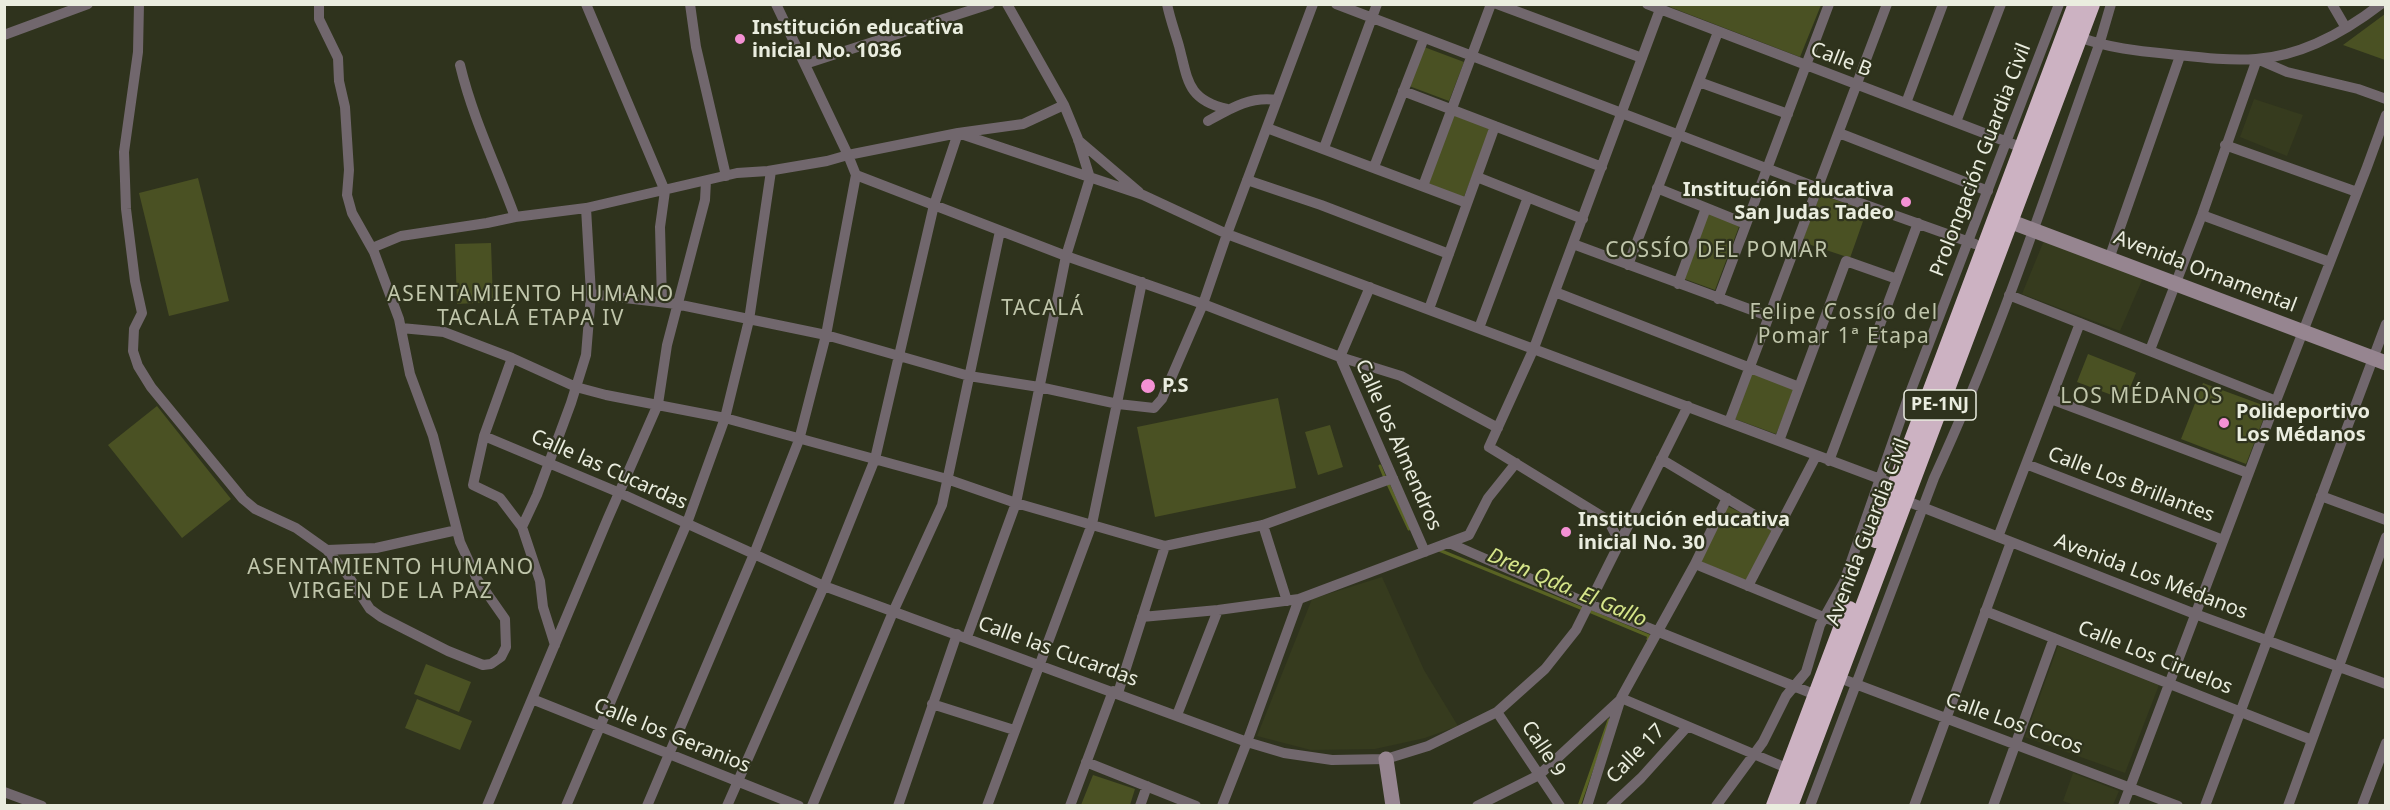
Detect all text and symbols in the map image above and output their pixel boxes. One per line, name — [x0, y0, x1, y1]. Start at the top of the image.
place label: Institución educativa inicial No. 1036 — [752, 16, 964, 63]
marker: Institución educativa inicial No. 1036 — [733, 32, 747, 46]
street label: Calle B — [1807, 37, 1875, 83]
street label: Prolongación Guardia Civil — [1925, 40, 2037, 280]
place label: Institución Educativa San Judas Tadeo — [1683, 178, 1894, 225]
marker: Institución Educativa San Judas Tadeo — [1899, 195, 1913, 209]
street label: Avenida Ornamental — [2110, 226, 2300, 318]
district label: COSSÍO DEL POMAR — [1605, 238, 1829, 264]
district label: ASENTAMIENTO HUMANO TACALÁ ETAPA IV — [387, 282, 675, 332]
district label: TACALÁ — [1001, 296, 1085, 322]
district label: Felipe Cossío del Pomar 1ª Etapa — [1749, 300, 1939, 350]
street label: Calle los Almendros — [1349, 356, 1447, 534]
place label: P.S — [1162, 374, 1188, 398]
marker: P.S — [1139, 377, 1157, 395]
district label: LOS MÉDANOS — [2060, 384, 2224, 410]
road number: PE-1NJ — [1904, 390, 1976, 420]
place label: Polideportivo Los Médanos — [2236, 400, 2370, 447]
marker: Polideportivo Los Médanos — [2217, 416, 2231, 430]
street label: Calle las Cucardas — [527, 425, 691, 515]
street label: Avenida Guardia Civil — [1821, 435, 1915, 629]
street label: Calle Los Brillantes — [2044, 442, 2218, 528]
place label: Institución educativa inicial No. 30 — [1578, 508, 1790, 555]
marker: Institución educativa inicial No. 30 — [1559, 525, 1573, 539]
street label: Avenida Los Médanos — [2051, 529, 2251, 625]
water label: Dren Qda. El Gallo — [1484, 543, 1650, 633]
district label: ASENTAMIENTO HUMANO VIRGEN DE LA PAZ — [247, 555, 535, 605]
street label: Calle las Cucardas — [975, 612, 1141, 692]
street label: Calle Los Ciruelos — [2074, 616, 2236, 700]
street label: Calle Los Cocos — [1942, 688, 2086, 760]
street label: Calle los Geranios — [590, 694, 754, 778]
street label: Calle 9 — [1516, 717, 1570, 781]
street label: Calle 17 — [1602, 719, 1670, 789]

